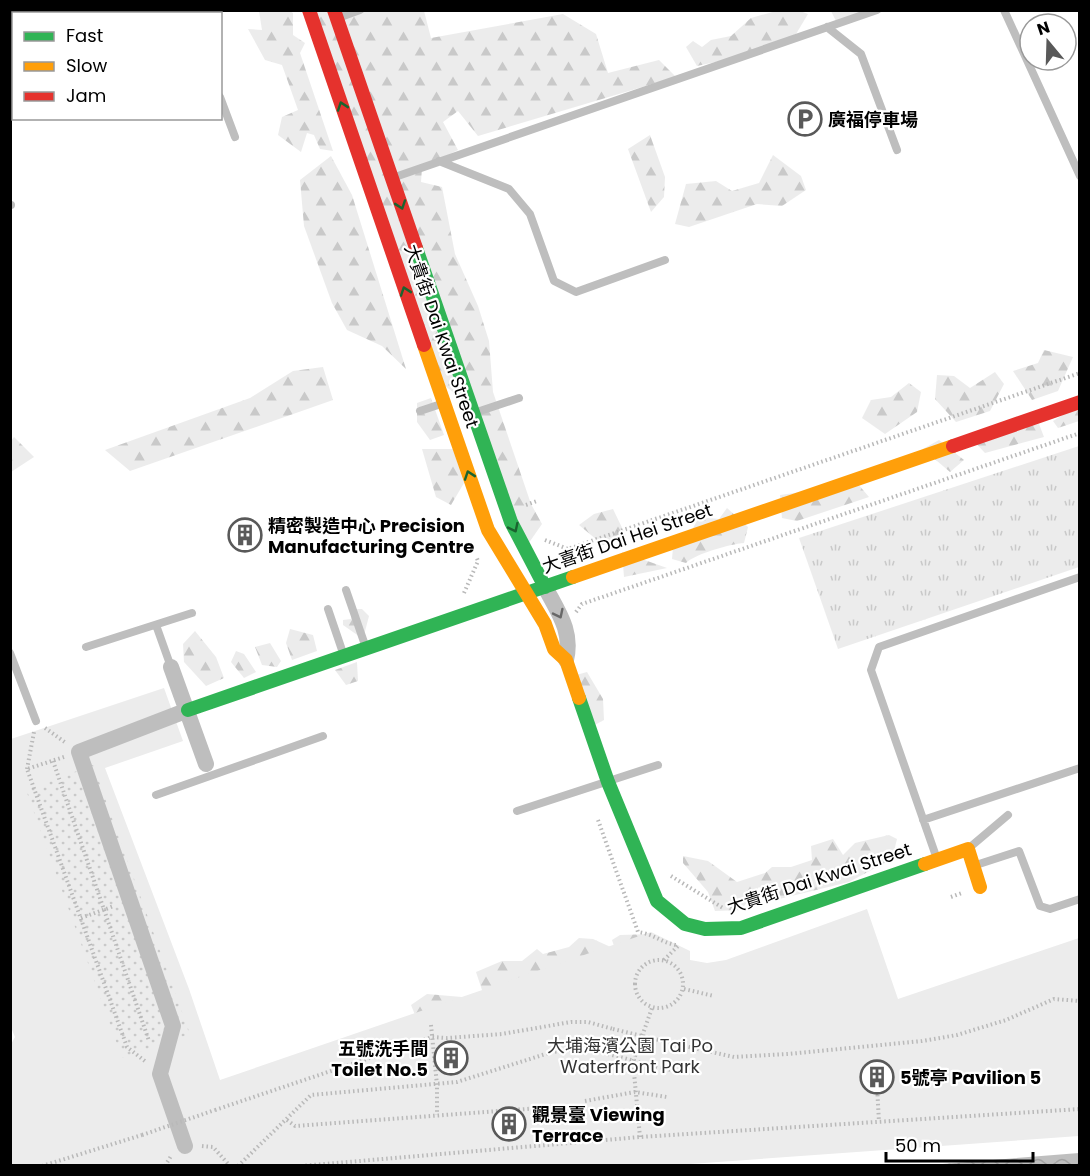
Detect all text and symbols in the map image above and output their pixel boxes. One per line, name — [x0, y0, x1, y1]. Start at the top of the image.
legend — [12, 12, 222, 120]
north arrow — [1018, 12, 1078, 72]
text: N — [1034, 15, 1053, 41]
text: Fast — [66, 23, 103, 48]
text: Slow — [66, 53, 108, 78]
text: Jam — [66, 83, 106, 108]
one-way arrow — [336, 101, 349, 112]
parking icon: 廣福停車場 — [787, 101, 823, 137]
place label: 廣福停車場 — [828, 107, 918, 132]
one-way arrow — [394, 199, 407, 210]
street label: 大貴街 Dai Kwai Street — [399, 241, 485, 431]
one-way arrow — [400, 286, 413, 297]
one-way arrow — [464, 470, 476, 481]
street label: 大喜街 Dai Hei Street — [539, 497, 715, 579]
place label: 精密製造中心 Precision Manufacturing Centre — [268, 513, 474, 559]
building icon: 精密製造中心 Precision Manufacturing Centre — [227, 517, 263, 553]
one-way arrow — [507, 521, 519, 532]
one-way arrow — [551, 608, 563, 619]
street label: 大貴街 Dai Kwai Street — [724, 836, 914, 920]
park label: 大埔海濱公園 Tai Po Waterfront Park — [547, 1033, 713, 1079]
place label: 五號洗手間 Toilet No.5 — [331, 1036, 428, 1082]
building icon: 五號洗手間 Toilet No.5 — [433, 1040, 469, 1076]
building icon: 5號亭 Pavilion 5 — [859, 1059, 895, 1095]
place label: 5號亭 Pavilion 5 — [900, 1065, 1041, 1090]
place label: 觀景臺 Viewing Terrace — [532, 1102, 665, 1148]
building icon: 觀景臺 Viewing Terrace — [491, 1106, 527, 1142]
scale bar — [886, 1125, 1033, 1163]
text: 50 m — [895, 1133, 941, 1158]

